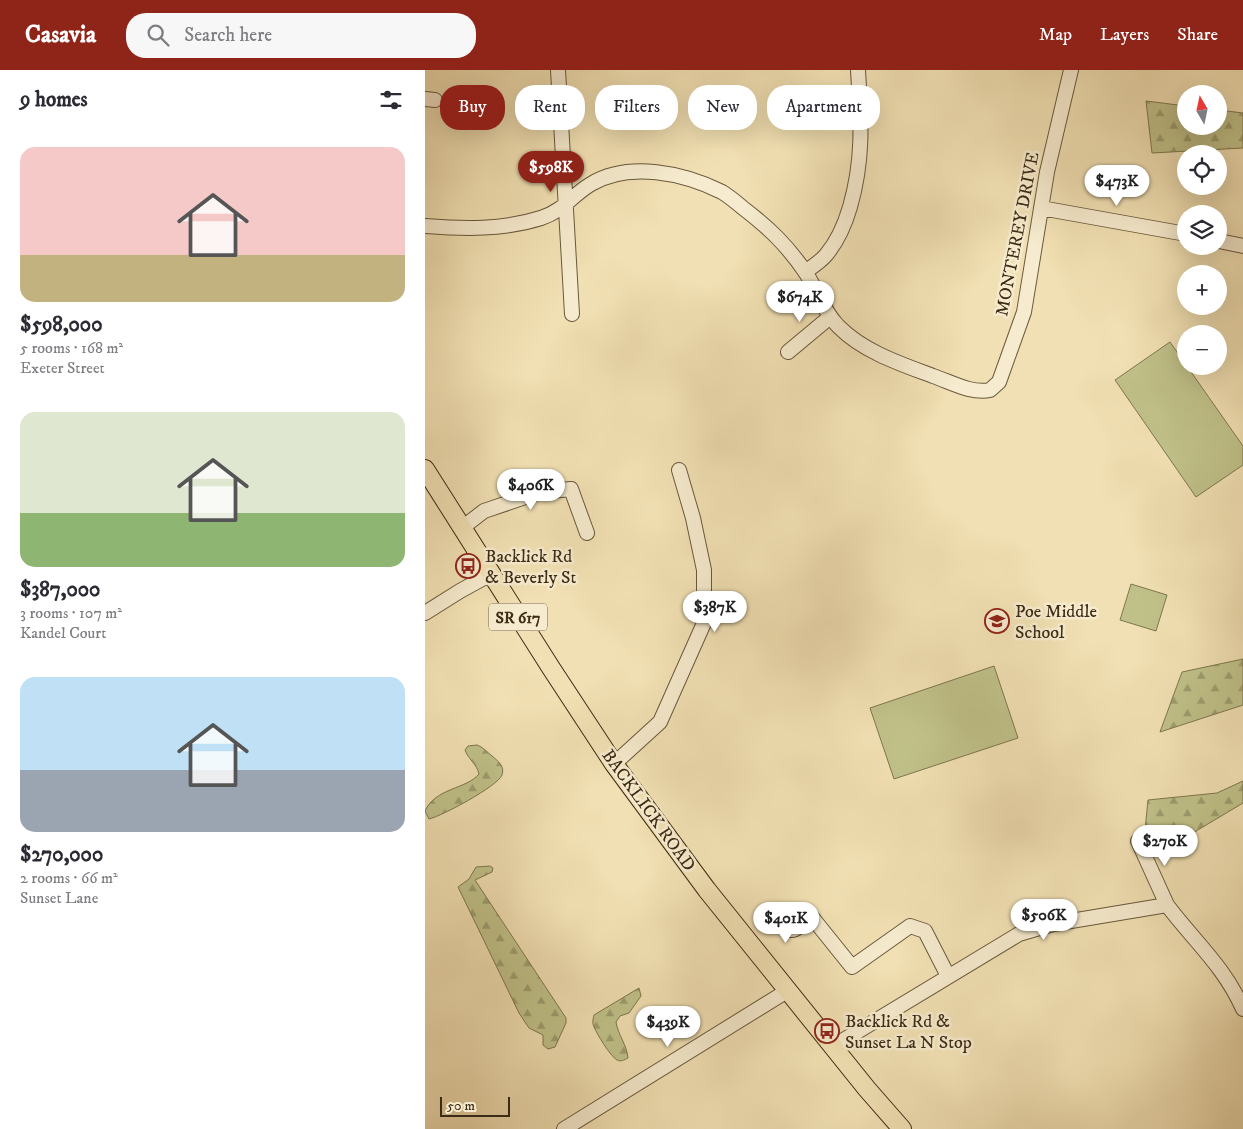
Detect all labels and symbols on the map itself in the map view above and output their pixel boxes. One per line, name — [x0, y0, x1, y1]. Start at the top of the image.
north arrow — [1177, 85, 1227, 135]
pin: $598K — [516, 150, 586, 193]
street label: MONTEREY DRIVE — [991, 150, 1045, 318]
pin: $473K — [1082, 164, 1152, 207]
pin: $674K — [765, 280, 835, 323]
pin: $406K — [496, 468, 566, 511]
place label: Backlick Rd & Beverly St — [485, 546, 577, 589]
bus stop icon: Backlick Rd & Beverly St — [455, 553, 481, 579]
pin: $387K — [680, 590, 750, 633]
place label: Poe Middle School — [1015, 601, 1097, 644]
road number: SR 617 — [489, 604, 547, 630]
school or university icon: Poe Middle School — [984, 608, 1010, 634]
street label: BACKLICK ROAD — [597, 745, 700, 876]
pin: $270K — [1130, 824, 1200, 867]
pin: $506K — [1009, 898, 1079, 941]
pin: $401K — [751, 902, 821, 944]
pin: $439K — [633, 1006, 703, 1048]
place label: Backlick Rd & Sunset La N Stop — [845, 1011, 972, 1054]
bus stop icon: Backlick Rd & Sunset La N Stop — [814, 1018, 840, 1044]
scale bar — [440, 1094, 510, 1117]

